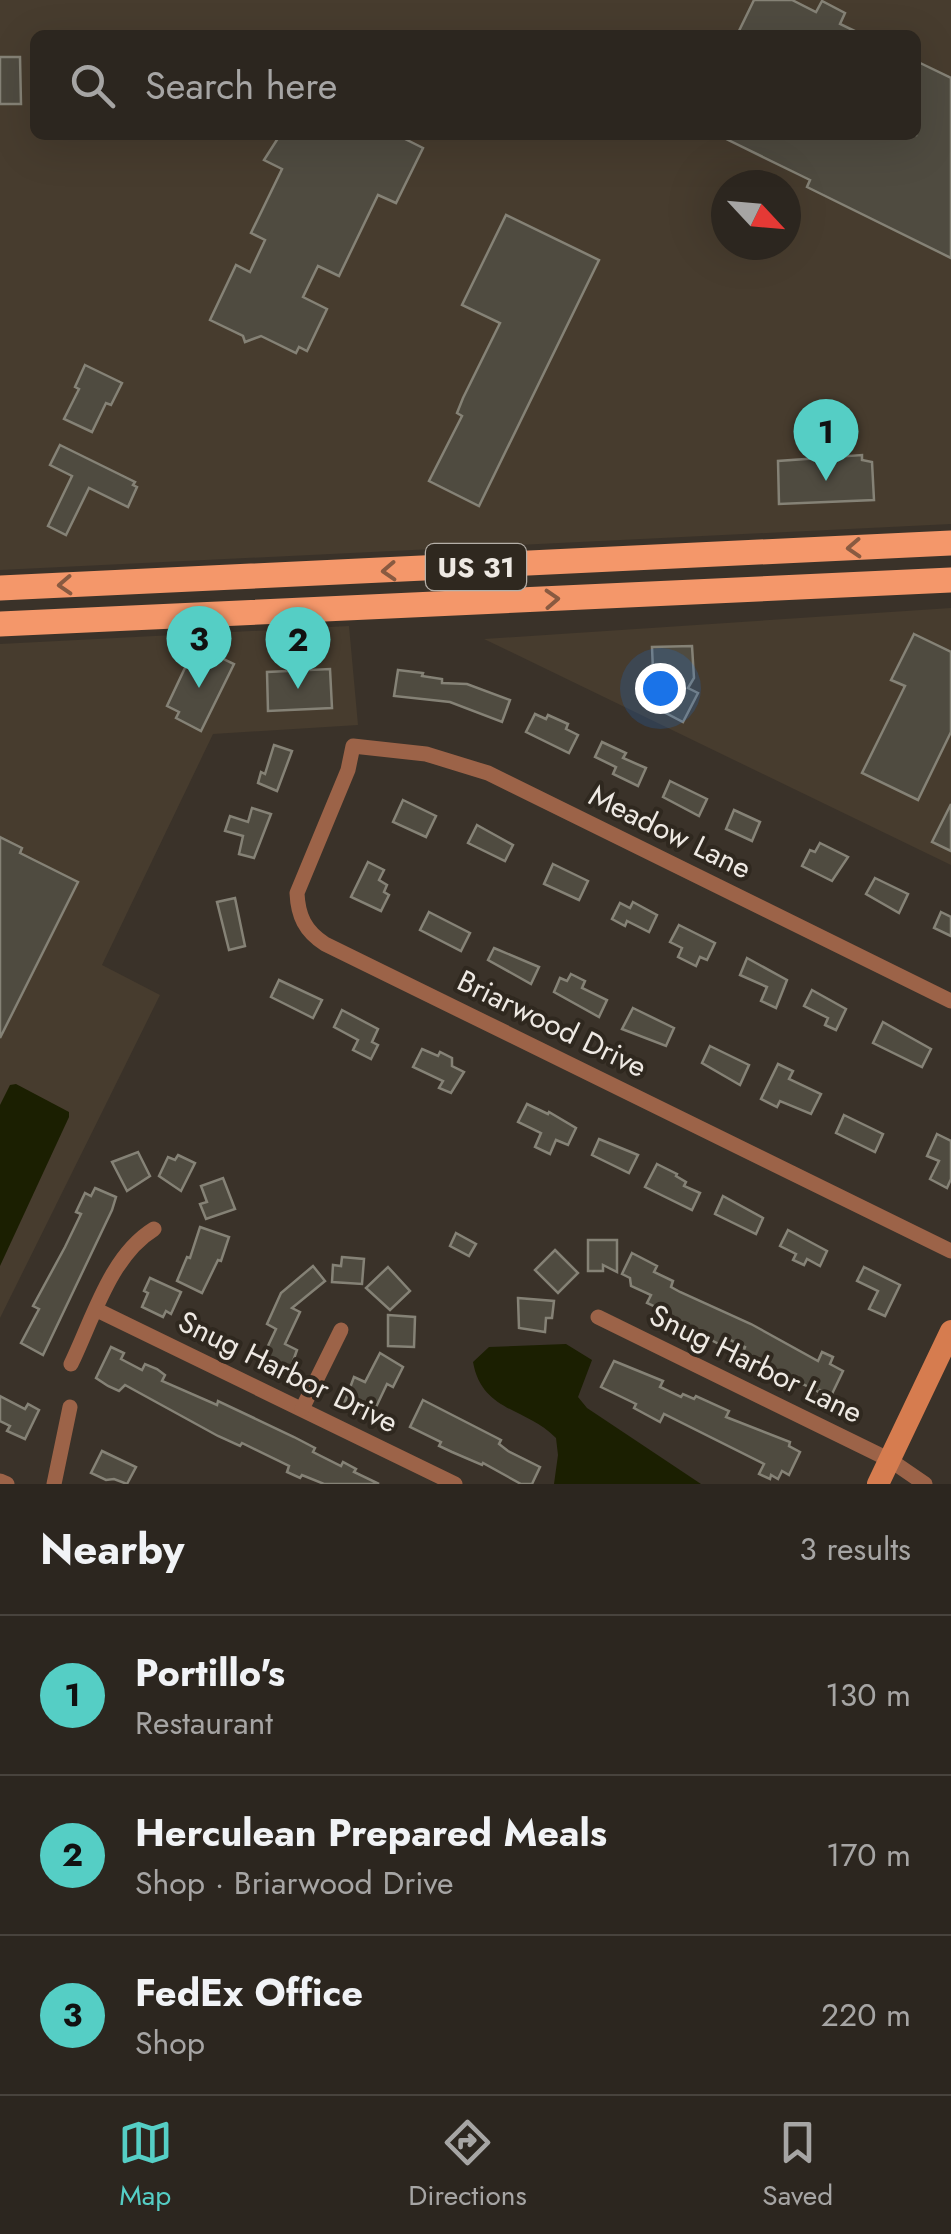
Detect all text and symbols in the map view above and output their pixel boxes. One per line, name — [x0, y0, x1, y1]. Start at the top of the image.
search box — [30, 30, 921, 140]
icon: search — [65, 58, 120, 113]
text: Search here — [145, 58, 337, 113]
north arrow — [711, 170, 801, 260]
pin: 1 — [794, 398, 858, 481]
one-way arrow — [845, 537, 861, 558]
road number: US 31 — [426, 544, 526, 590]
one-way arrow — [381, 560, 397, 581]
one-way arrow — [56, 574, 72, 595]
one-way arrow — [544, 589, 560, 610]
pin: 3 — [166, 606, 232, 688]
pin: 2 — [266, 606, 330, 689]
your location — [635, 663, 686, 714]
street label: Meadow Lane — [582, 774, 759, 889]
street label: Briarwood Drive — [450, 959, 654, 1088]
street label: Snug Harbor Lane — [642, 1293, 870, 1434]
street label: Snug Harbor Drive — [171, 1300, 405, 1443]
text: Nearby — [40, 1519, 184, 1580]
text: 3 results — [799, 1526, 911, 1572]
text: Portillo's — [135, 1645, 285, 1700]
text: 1 — [64, 1672, 81, 1718]
text: 130 m — [825, 1672, 911, 1718]
text: Restaurant — [135, 1700, 273, 1746]
text: Herculean Prepared Meals — [135, 1805, 607, 1860]
text: 2 — [62, 1832, 83, 1878]
text: 170 m — [826, 1832, 911, 1878]
text: Shop · Briarwood Drive — [135, 1860, 454, 1906]
text: FedEx Office — [135, 1965, 363, 2020]
text: 3 — [63, 1992, 82, 2038]
text: 220 m — [821, 1992, 911, 2038]
text: Shop — [135, 2020, 205, 2066]
tab: Map — [118, 2115, 173, 2216]
tab: Directions — [408, 2115, 527, 2216]
tab: Saved — [762, 2115, 833, 2216]

